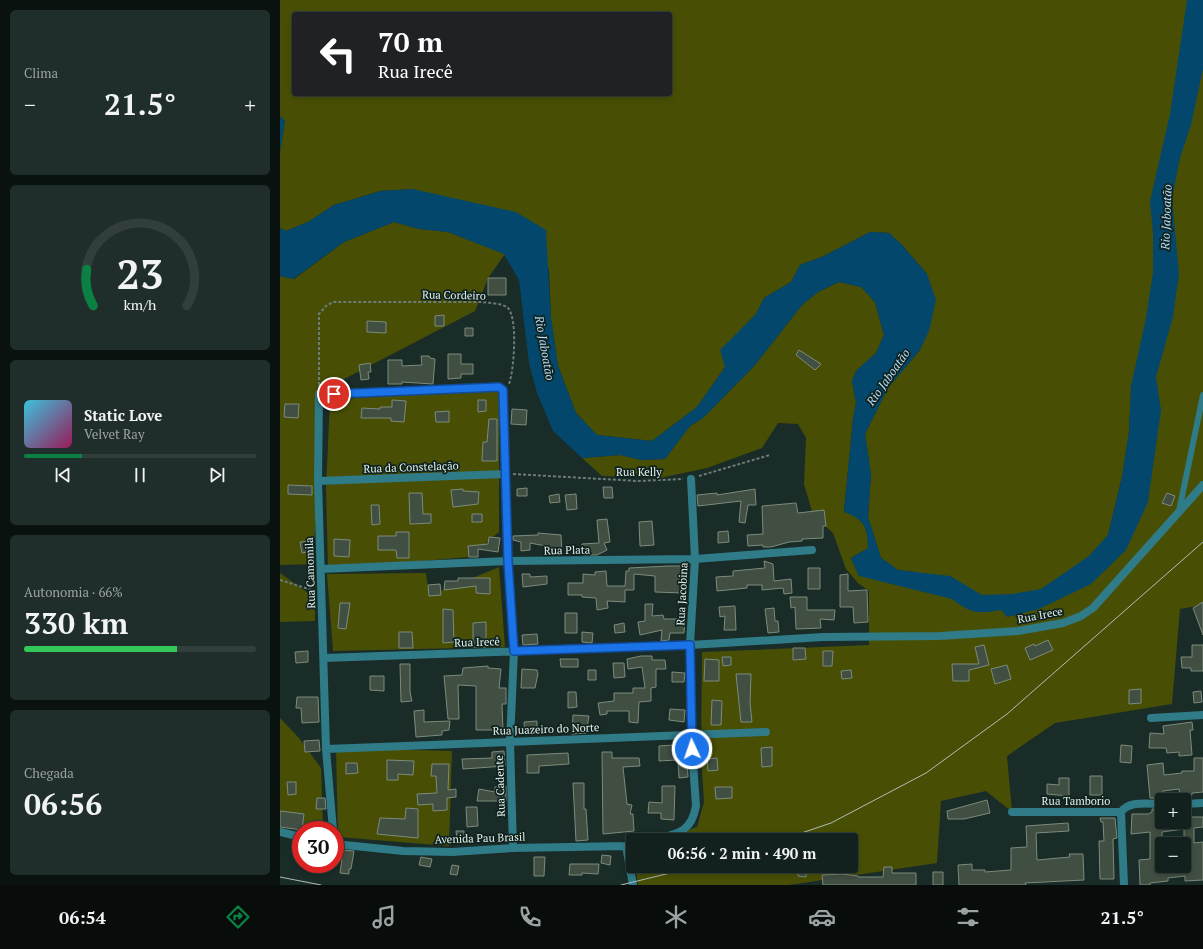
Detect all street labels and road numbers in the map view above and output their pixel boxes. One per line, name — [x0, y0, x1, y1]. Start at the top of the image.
street label: Rua Cordeiro — [422, 287, 486, 303]
street label: Rua da Constelação — [363, 458, 459, 476]
street label: Rua Kelly — [616, 465, 662, 479]
street label: Rua Camomila — [302, 537, 318, 609]
street label: Rua Plata — [544, 543, 591, 557]
street label: Rua Jacobina — [673, 562, 691, 626]
street label: Rua Irece — [1016, 604, 1064, 626]
street label: Rua Irecê — [454, 634, 501, 650]
street label: Rua Juazeiro do Norte — [492, 720, 600, 738]
street label: Rua Cadente — [492, 754, 508, 817]
street label: Rua Tamborio — [1042, 794, 1110, 808]
street label: Avenida Pau Brasil — [434, 829, 526, 847]

